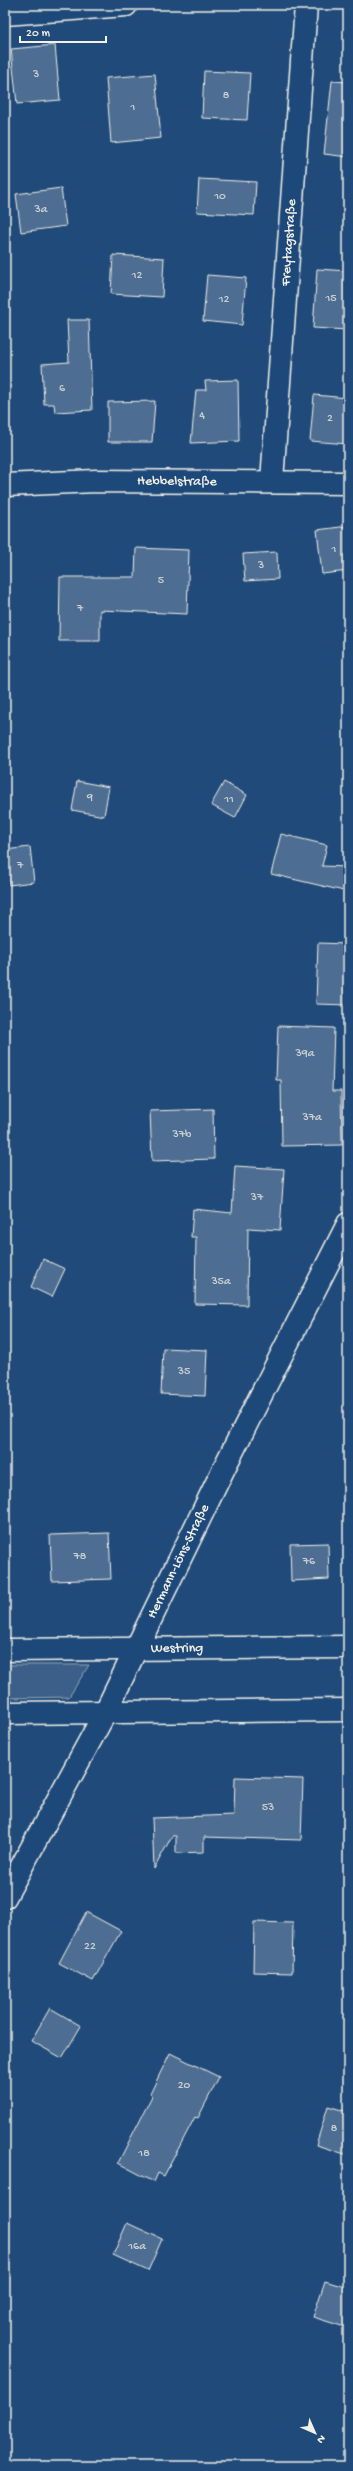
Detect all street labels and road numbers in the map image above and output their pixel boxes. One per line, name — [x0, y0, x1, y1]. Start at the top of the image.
street label: Freytagstraße — [277, 198, 301, 288]
street label: Hebbelstraße — [137, 473, 218, 490]
street label: Hermann-Löns-Straße — [144, 1501, 214, 1621]
street label: Westring — [151, 1640, 203, 1657]

